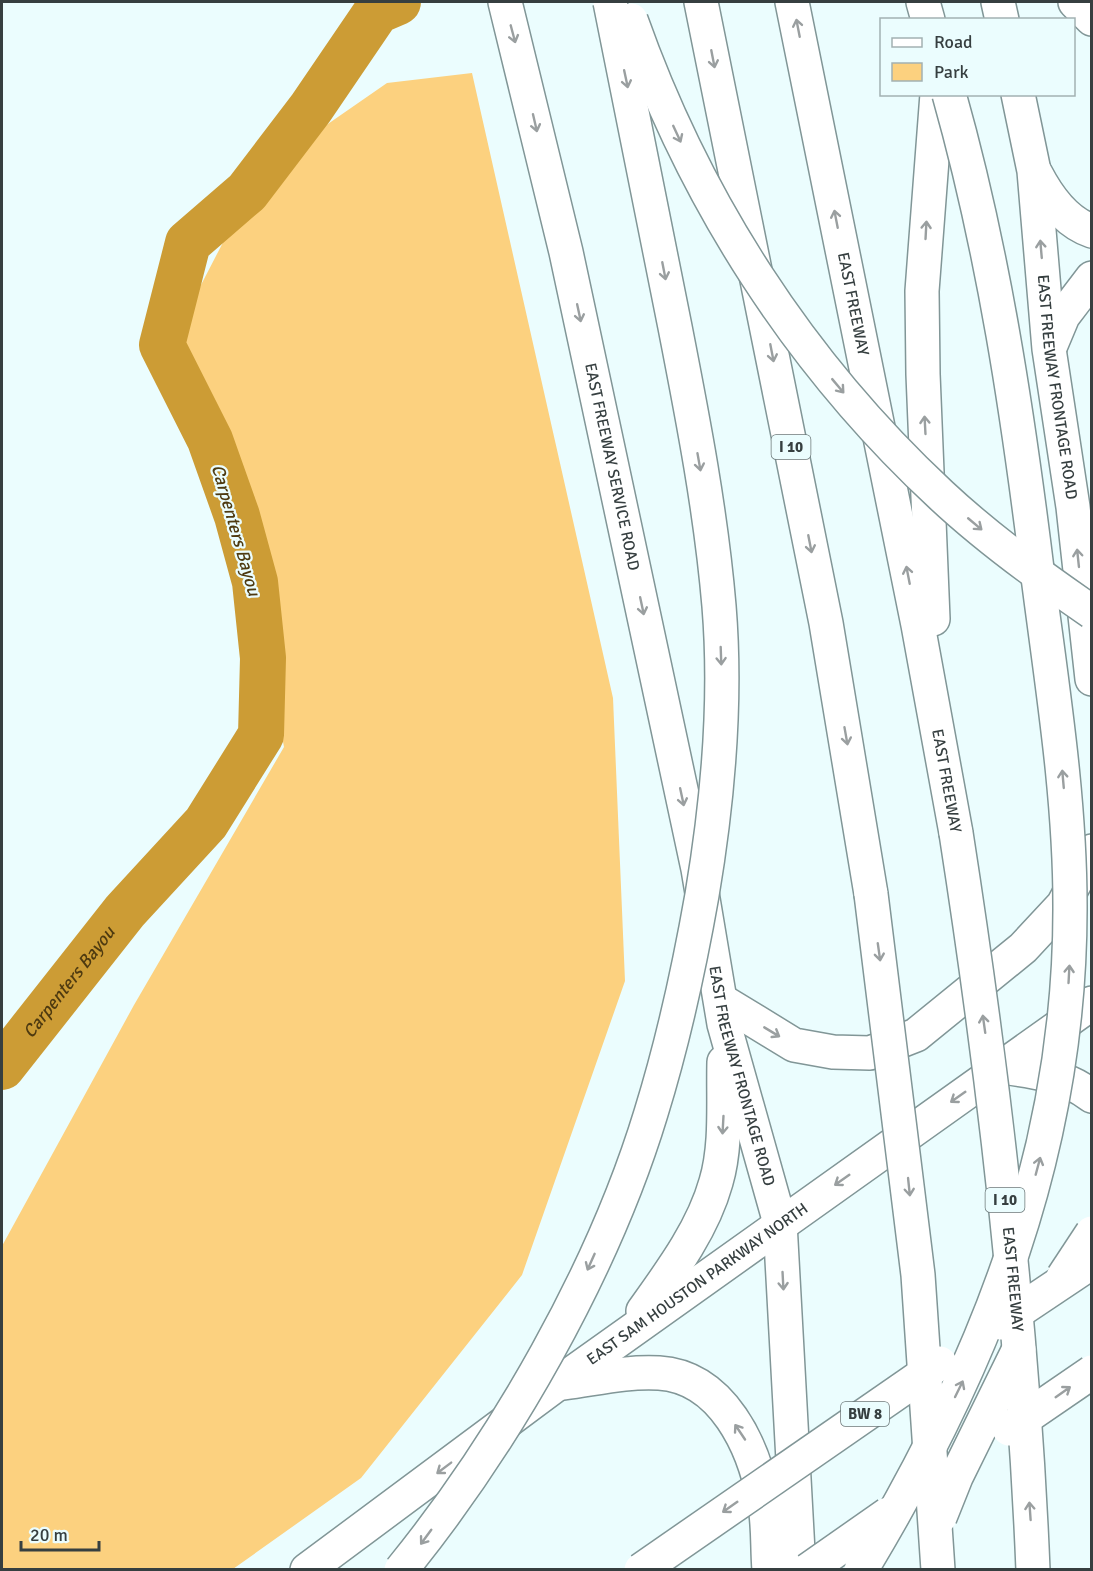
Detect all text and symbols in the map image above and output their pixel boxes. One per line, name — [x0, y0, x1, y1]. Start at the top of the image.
one-way arrow — [792, 18, 803, 38]
legend — [880, 18, 1075, 96]
one-way arrow — [508, 24, 520, 43]
text: Road — [934, 31, 973, 53]
one-way arrow — [708, 49, 719, 68]
text: Park — [934, 61, 969, 83]
one-way arrow — [621, 69, 632, 89]
one-way arrow — [530, 113, 542, 132]
one-way arrow — [672, 124, 684, 142]
one-way arrow — [830, 209, 841, 229]
one-way arrow — [920, 221, 931, 241]
one-way arrow — [1035, 239, 1046, 259]
street label: EAST FREEWAY — [833, 250, 873, 357]
one-way arrow — [659, 260, 670, 280]
street label: EAST FREEWAY FRONTAGE ROAD — [1033, 274, 1082, 501]
one-way arrow — [574, 303, 585, 322]
one-way arrow — [767, 343, 778, 362]
street label: EAST FREEWAY SERVICE ROAD — [580, 361, 644, 572]
one-way arrow — [831, 378, 845, 393]
one-way arrow — [919, 415, 930, 435]
road number: I 10 — [772, 435, 810, 459]
one-way arrow — [694, 452, 705, 472]
water label: Carpenters Bayou — [207, 462, 266, 599]
one-way arrow — [967, 518, 983, 531]
one-way arrow — [805, 534, 816, 553]
one-way arrow — [1072, 549, 1083, 569]
one-way arrow — [902, 565, 913, 585]
one-way arrow — [636, 597, 648, 616]
one-way arrow — [715, 645, 726, 665]
one-way arrow — [841, 726, 852, 745]
street label: EAST FREEWAY — [927, 727, 966, 834]
one-way arrow — [1057, 770, 1068, 790]
one-way arrow — [677, 787, 689, 806]
water label: Carpenters Bayou — [18, 921, 120, 1042]
one-way arrow — [874, 942, 885, 961]
street label: EAST FREEWAY FRONTAGE ROAD — [704, 964, 779, 1188]
one-way arrow — [1063, 965, 1074, 985]
one-way arrow — [979, 1015, 990, 1035]
one-way arrow — [763, 1026, 780, 1038]
one-way arrow — [950, 1091, 966, 1103]
one-way arrow — [717, 1114, 728, 1134]
one-way arrow — [1033, 1157, 1044, 1176]
one-way arrow — [834, 1174, 850, 1186]
one-way arrow — [904, 1177, 915, 1196]
road number: I 10 — [986, 1188, 1024, 1212]
street label: EAST SAM HOUSTON PARKWAY NORTH — [583, 1198, 812, 1370]
street label: EAST FREEWAY — [998, 1226, 1028, 1332]
one-way arrow — [585, 1253, 596, 1271]
one-way arrow — [778, 1271, 789, 1291]
one-way arrow — [954, 1381, 966, 1399]
one-way arrow — [1054, 1386, 1071, 1398]
road number: BW 8 — [841, 1402, 889, 1426]
one-way arrow — [734, 1424, 746, 1441]
one-way arrow — [437, 1461, 453, 1474]
one-way arrow — [723, 1501, 739, 1513]
one-way arrow — [1024, 1502, 1035, 1522]
scale bar — [21, 1514, 99, 1552]
text: 20 m — [30, 1524, 68, 1546]
one-way arrow — [420, 1528, 432, 1544]

